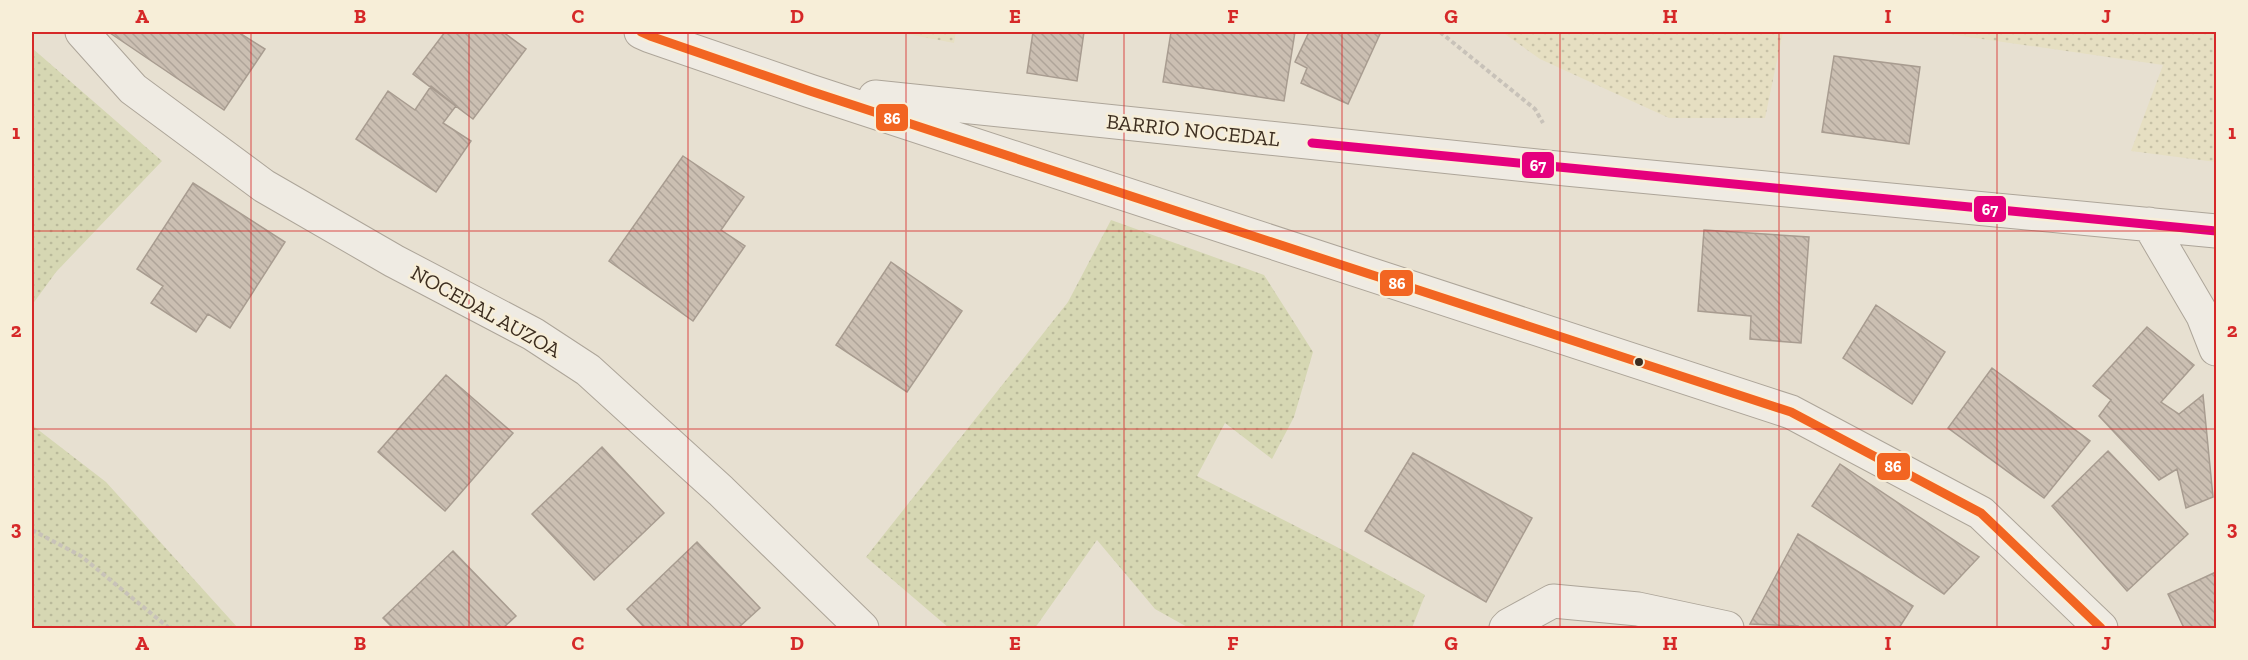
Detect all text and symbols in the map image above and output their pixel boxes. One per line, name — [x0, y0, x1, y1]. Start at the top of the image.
text: A — [135, 4, 149, 28]
text: B — [354, 4, 366, 28]
text: C — [572, 4, 585, 28]
text: D — [790, 4, 804, 28]
text: E — [1009, 4, 1021, 28]
text: F — [1227, 4, 1239, 28]
text: G — [1444, 4, 1458, 28]
text: H — [1662, 4, 1678, 28]
text: I — [1884, 4, 1892, 28]
text: J — [2101, 4, 2111, 28]
line badge: 86 — [875, 103, 909, 132]
street label: BARRIO NOCEDAL — [1105, 108, 1281, 152]
text: 86 — [883, 109, 901, 128]
text: 1 — [12, 120, 20, 144]
text: 1 — [2228, 120, 2236, 144]
line badge: 67 — [1521, 151, 1555, 179]
text: 67 — [1530, 156, 1546, 175]
line badge: 67 — [1973, 195, 2007, 223]
text: 67 — [1982, 200, 1998, 219]
street label: NOCEDAL AUZOA — [407, 259, 566, 363]
line badge: 86 — [1379, 269, 1414, 297]
text: 86 — [1388, 274, 1406, 293]
text: 2 — [11, 318, 22, 342]
text: 2 — [2227, 318, 2238, 342]
unlabelled marker — [1633, 356, 1645, 368]
line badge: 86 — [1876, 452, 1911, 481]
text: 86 — [1884, 457, 1902, 476]
text: 3 — [11, 516, 22, 540]
text: 3 — [2227, 516, 2238, 540]
text: A — [135, 631, 149, 655]
text: B — [354, 631, 366, 655]
text: C — [572, 631, 585, 655]
text: D — [790, 631, 804, 655]
text: E — [1009, 631, 1021, 655]
text: F — [1227, 631, 1239, 655]
text: G — [1444, 631, 1458, 655]
text: H — [1662, 631, 1678, 655]
text: I — [1884, 631, 1892, 655]
text: J — [2101, 631, 2111, 655]

